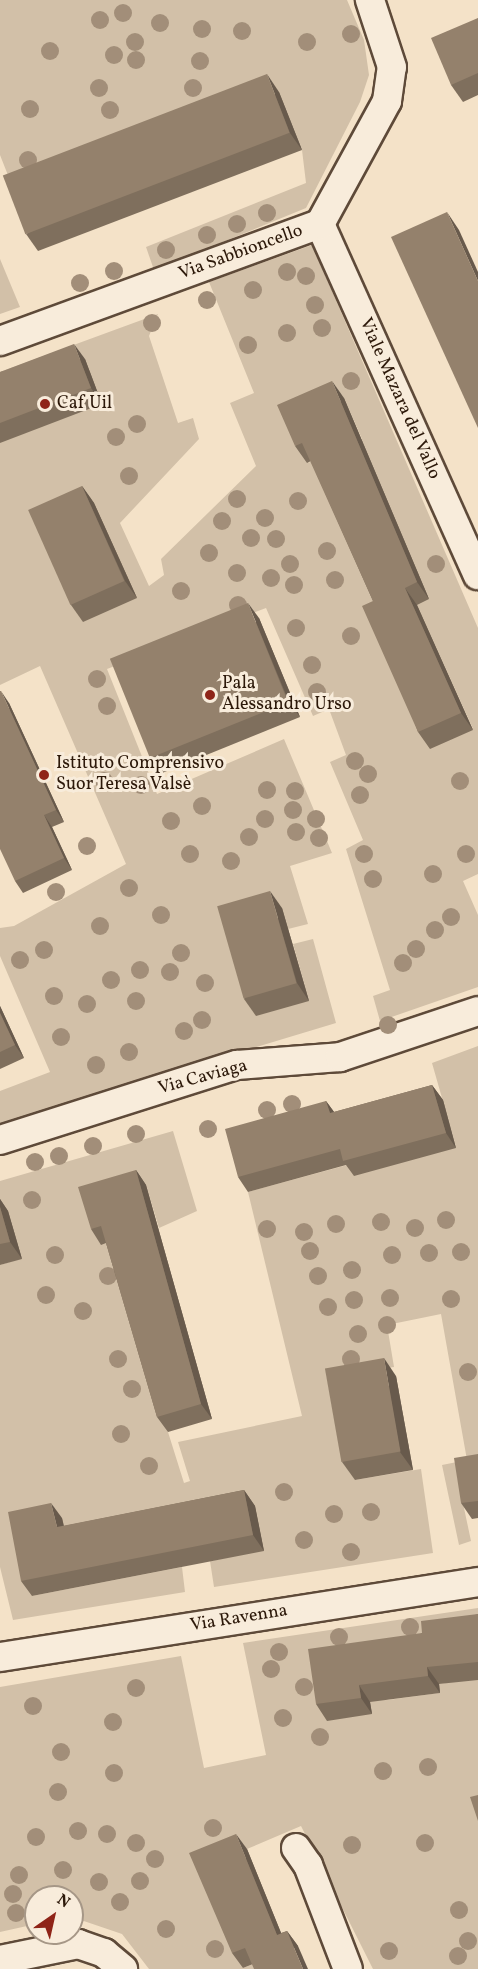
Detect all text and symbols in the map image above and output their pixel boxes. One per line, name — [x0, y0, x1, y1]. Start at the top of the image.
street label: Via Sabbioncello — [176, 221, 306, 285]
street label: Viale Mazara del Vallo — [354, 315, 444, 483]
place label: Caf Uil — [57, 393, 110, 415]
marker: Caf Uil — [38, 397, 52, 411]
place label: Pala Alessandro Urso — [222, 674, 352, 716]
marker: Pala Alessandro Urso — [203, 688, 217, 702]
place label: Istituto Comprensivo Suor Teresa Valsè — [56, 754, 224, 796]
marker: Istituto Comprensivo Suor Teresa Valsè — [37, 768, 51, 782]
street label: Via Caviaga — [156, 1056, 250, 1100]
street label: Via Ravenna — [189, 1601, 289, 1637]
north arrow — [24, 1885, 84, 1945]
text: N — [52, 1889, 74, 1914]

